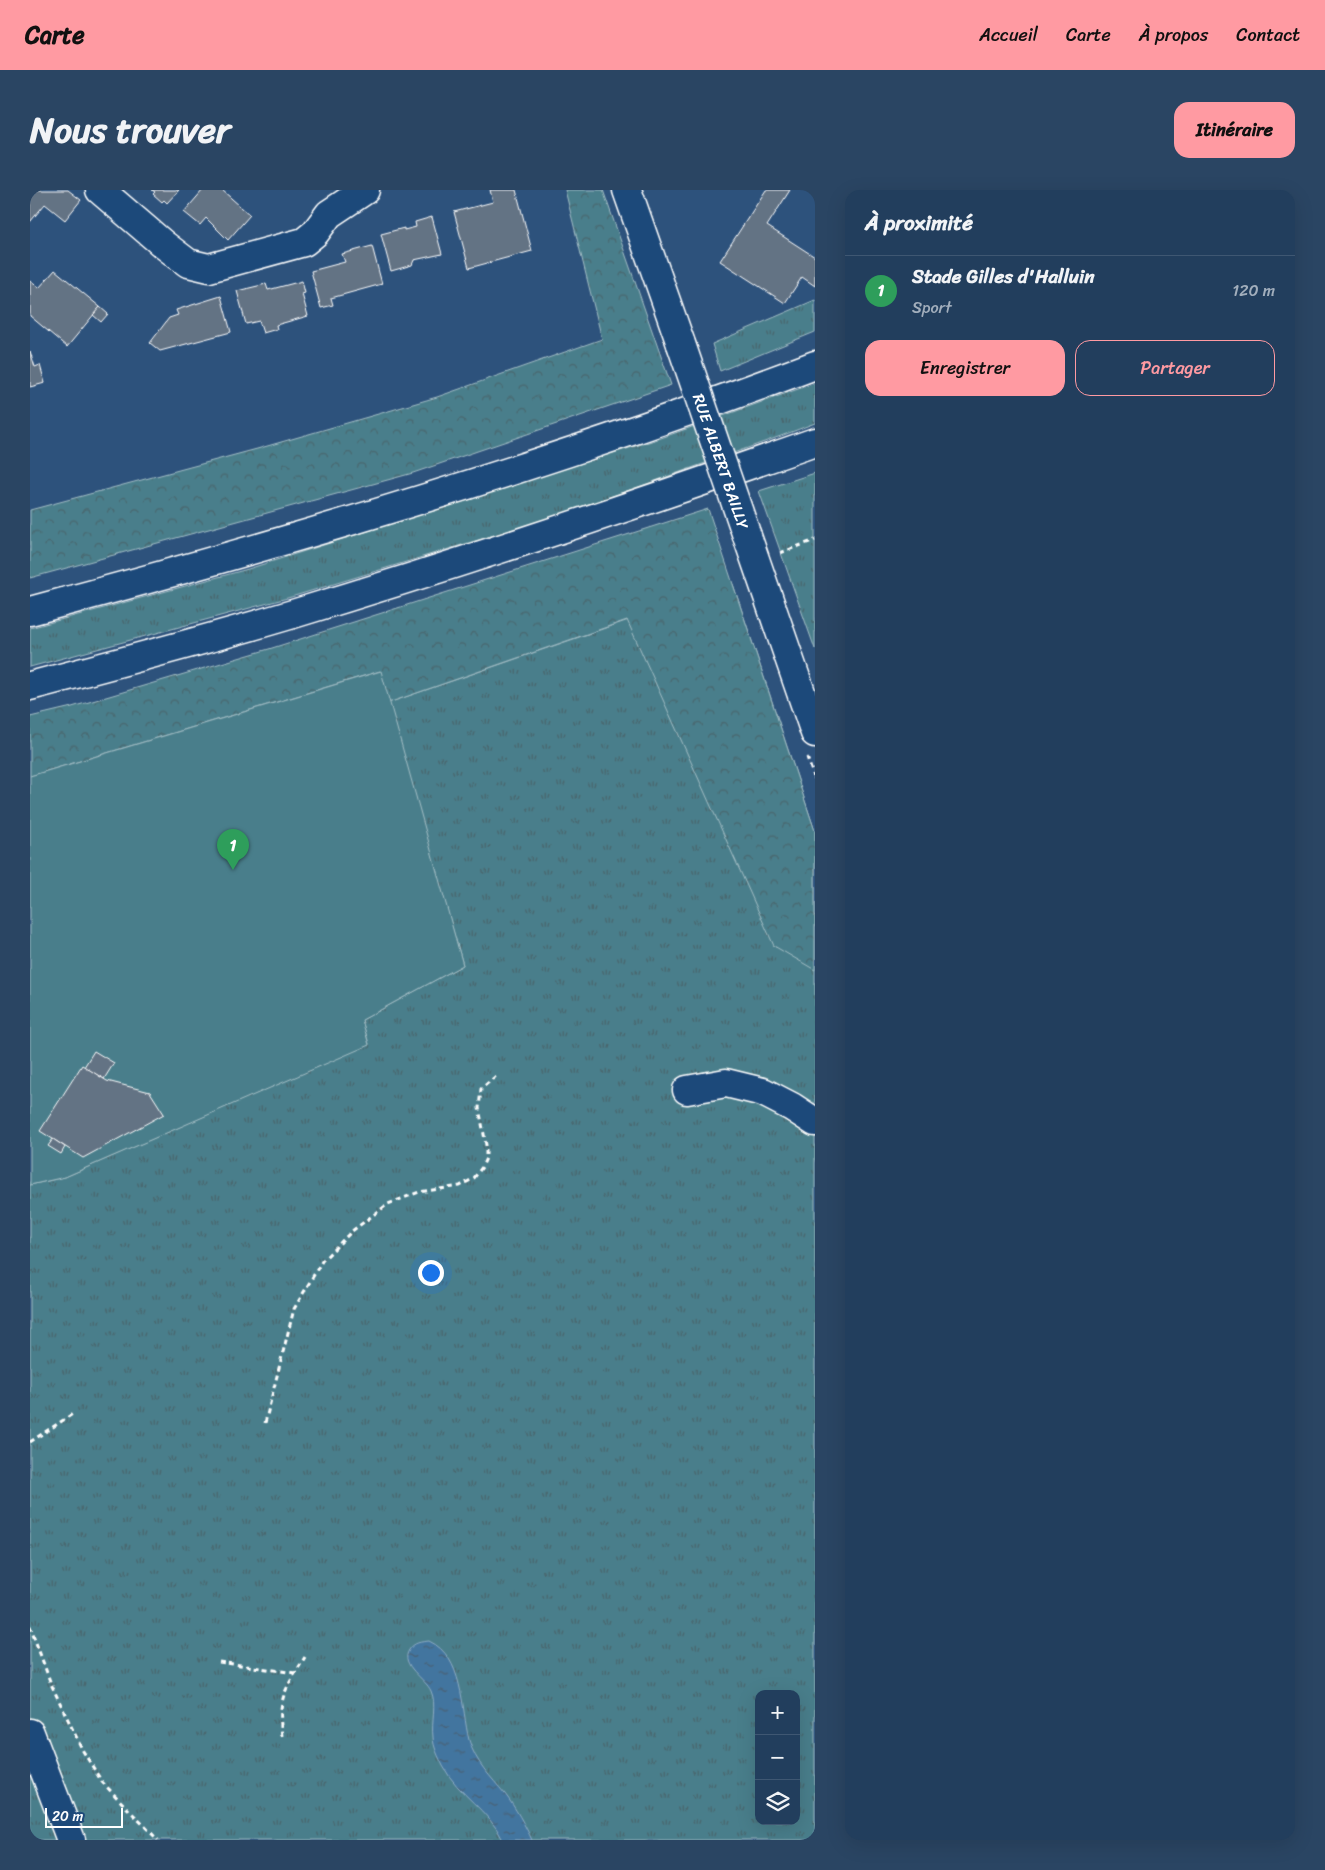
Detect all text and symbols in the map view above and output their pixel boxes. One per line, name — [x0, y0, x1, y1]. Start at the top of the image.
text: Carte — [25, 14, 85, 56]
text: Accueil — [979, 19, 1038, 51]
text: Carte — [1066, 19, 1111, 51]
text: À propos — [1139, 19, 1208, 51]
text: Contact — [1236, 19, 1300, 51]
text: Nous trouver — [30, 99, 230, 161]
button: Itinéraire — [1174, 102, 1295, 158]
text: À proximité — [865, 204, 973, 242]
text: Stade Gilles d'Halluin — [912, 260, 1095, 293]
text: 1 — [878, 276, 884, 305]
text: 120 m — [1232, 276, 1275, 305]
text: Sport — [912, 293, 952, 322]
button: Enregistrer — [865, 340, 1065, 396]
button: Partager — [1075, 340, 1275, 396]
street label: RUE ALBERT BAILLY — [685, 389, 758, 533]
pin: 1 — [217, 829, 249, 870]
your location — [418, 1260, 444, 1286]
map controls — [755, 1690, 800, 1825]
button: + — [755, 1690, 800, 1735]
button: − — [755, 1735, 800, 1780]
button: layers — [755, 1780, 800, 1825]
text: 20 m — [52, 1804, 83, 1829]
scale bar — [45, 1805, 122, 1828]

